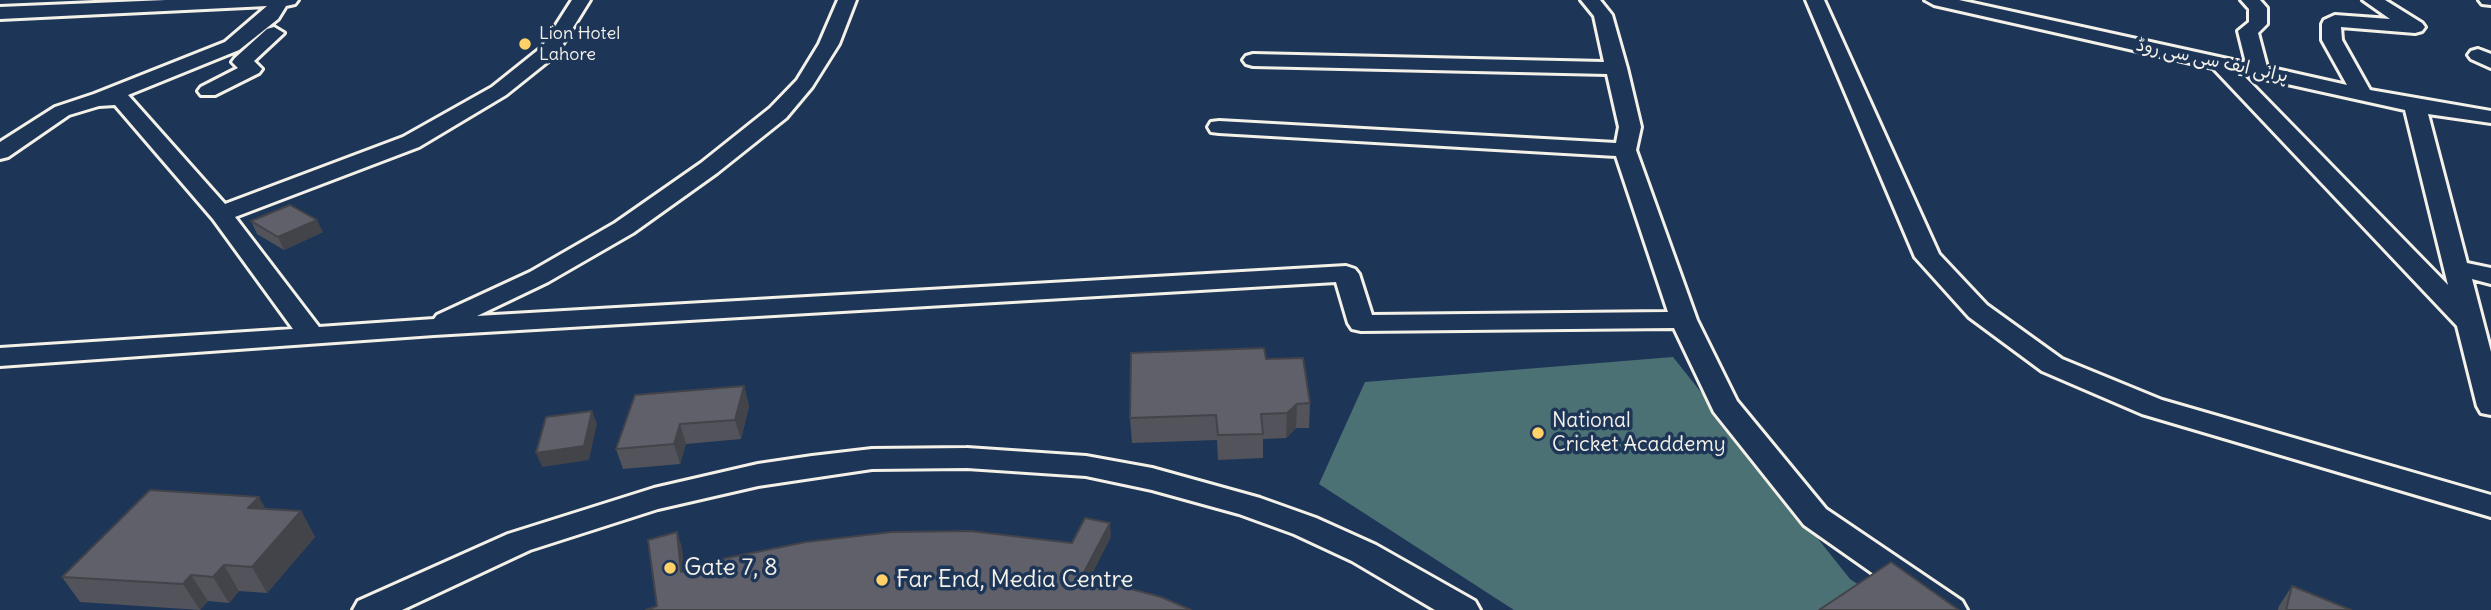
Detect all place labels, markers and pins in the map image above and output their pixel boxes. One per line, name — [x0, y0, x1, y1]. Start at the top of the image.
place label: Lion Hotel Lahore — [539, 23, 620, 66]
marker: Lion Hotel Lahore — [517, 36, 533, 52]
place label: National Cricket Acaddemy — [1552, 408, 1726, 458]
marker: National Cricket Acaddemy — [1530, 425, 1546, 441]
place label: Gate 7, 8 — [684, 554, 778, 582]
marker: Gate 7, 8 — [662, 560, 678, 576]
place label: Far End, Media Centre — [896, 566, 1133, 594]
marker: Far End, Media Centre — [874, 572, 890, 588]

